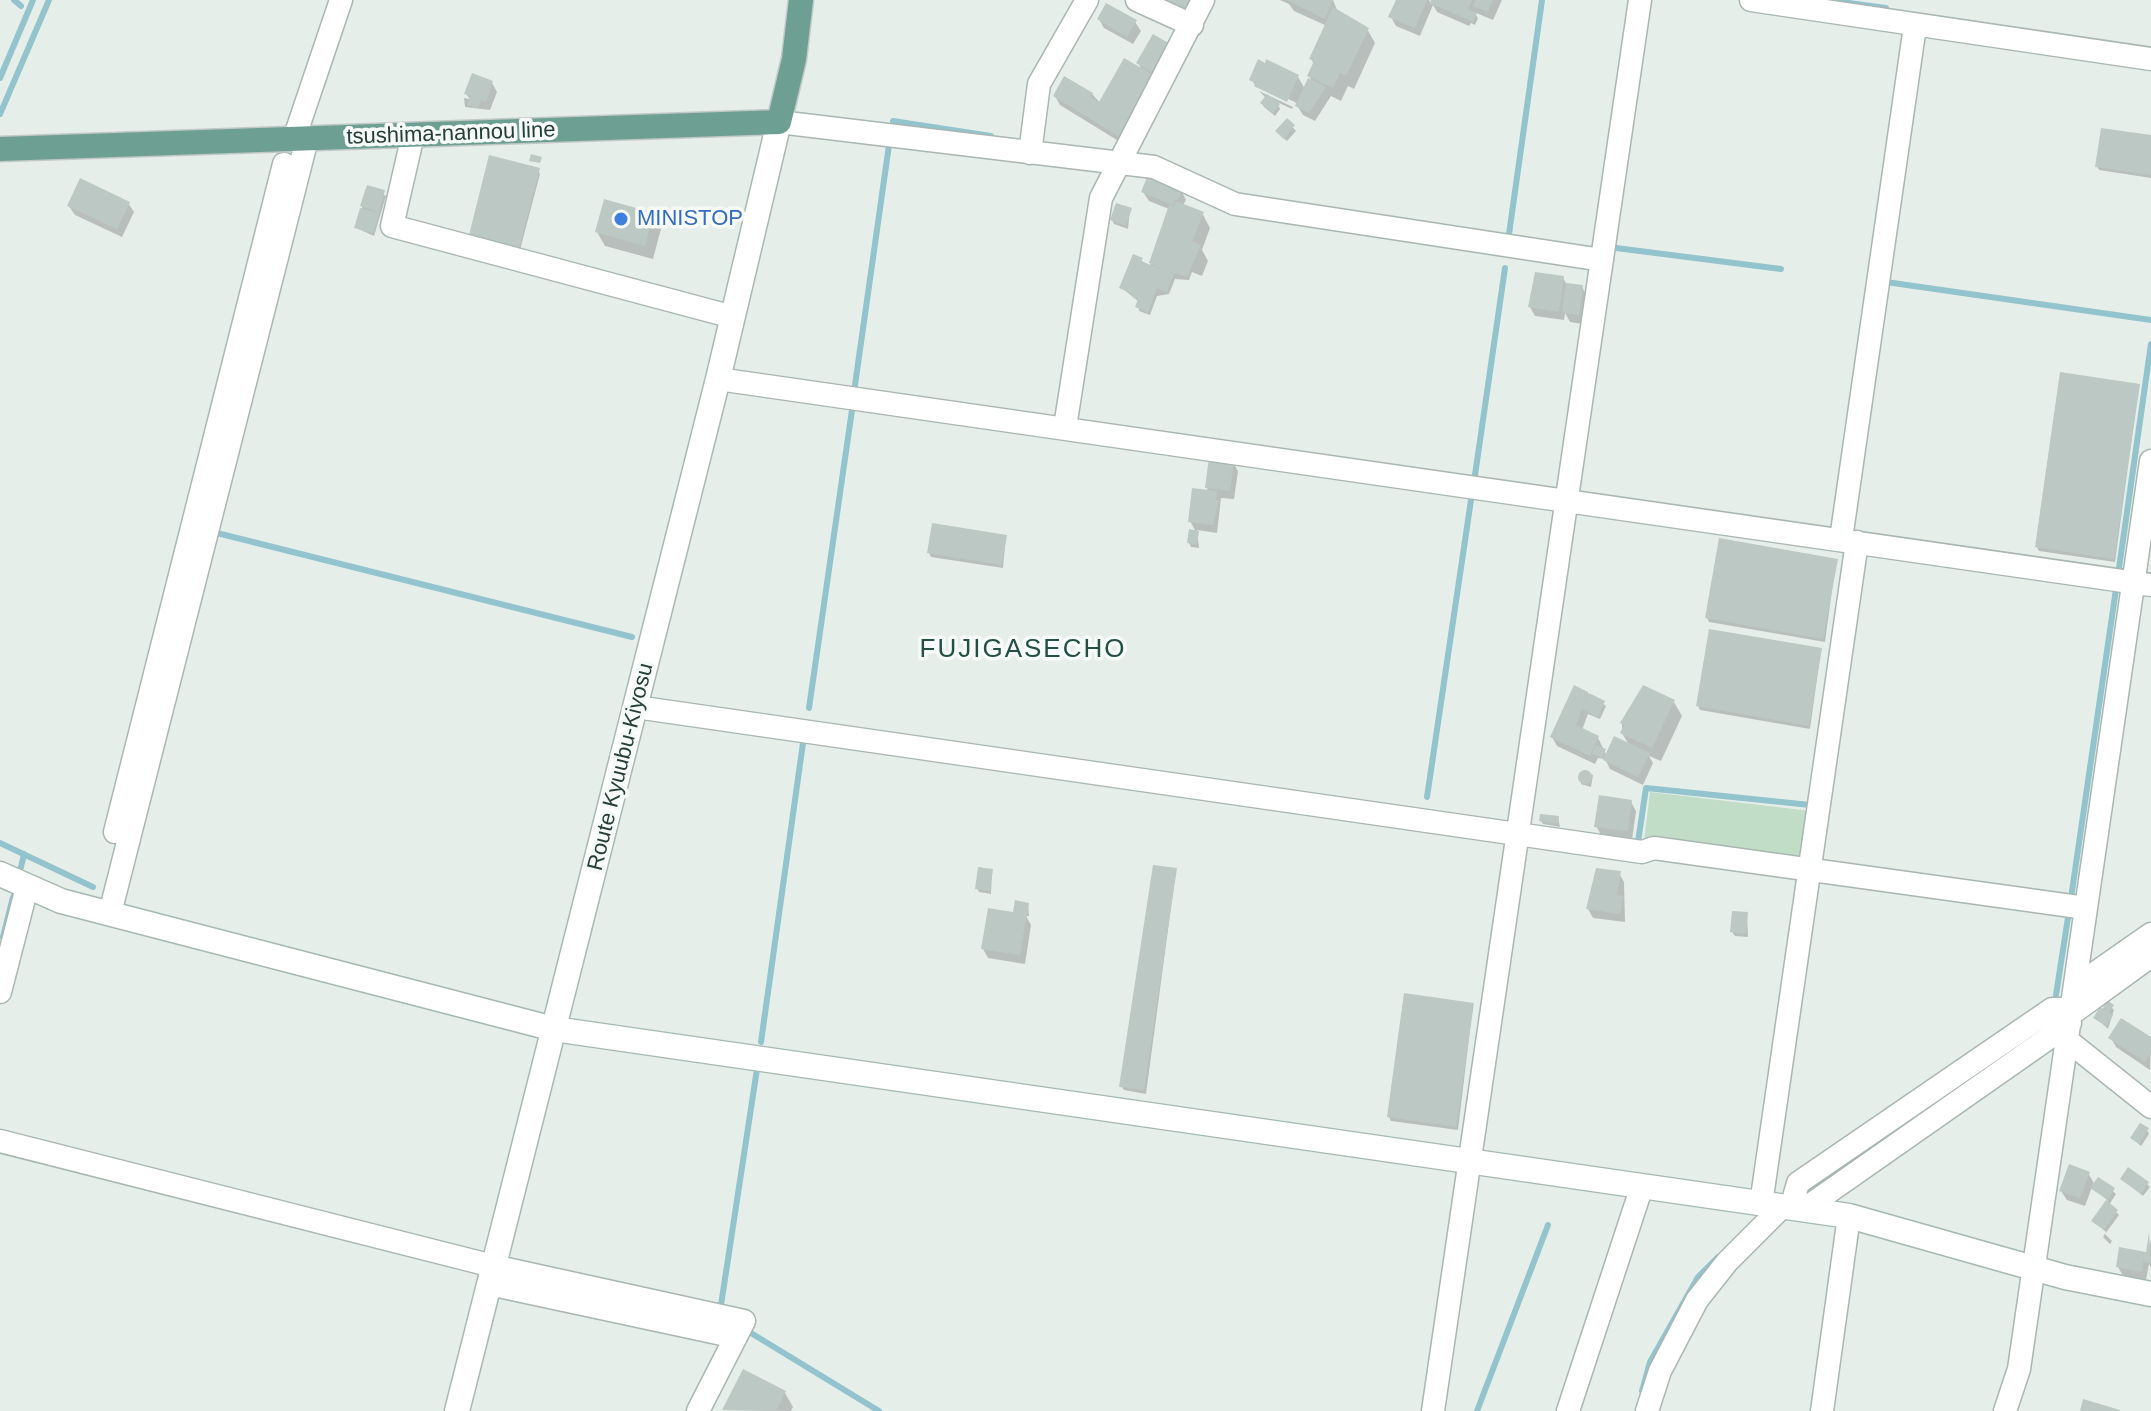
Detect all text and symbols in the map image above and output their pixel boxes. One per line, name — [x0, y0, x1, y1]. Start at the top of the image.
street label: tsushima-nannou line — [346, 117, 556, 151]
place label: MINISTOP — [637, 206, 743, 232]
marker: MINISTOP — [612, 210, 630, 228]
district label: FUJIGASECHO — [920, 634, 1126, 666]
street label: Route Kyuubu-Kiyosu — [582, 661, 660, 873]

